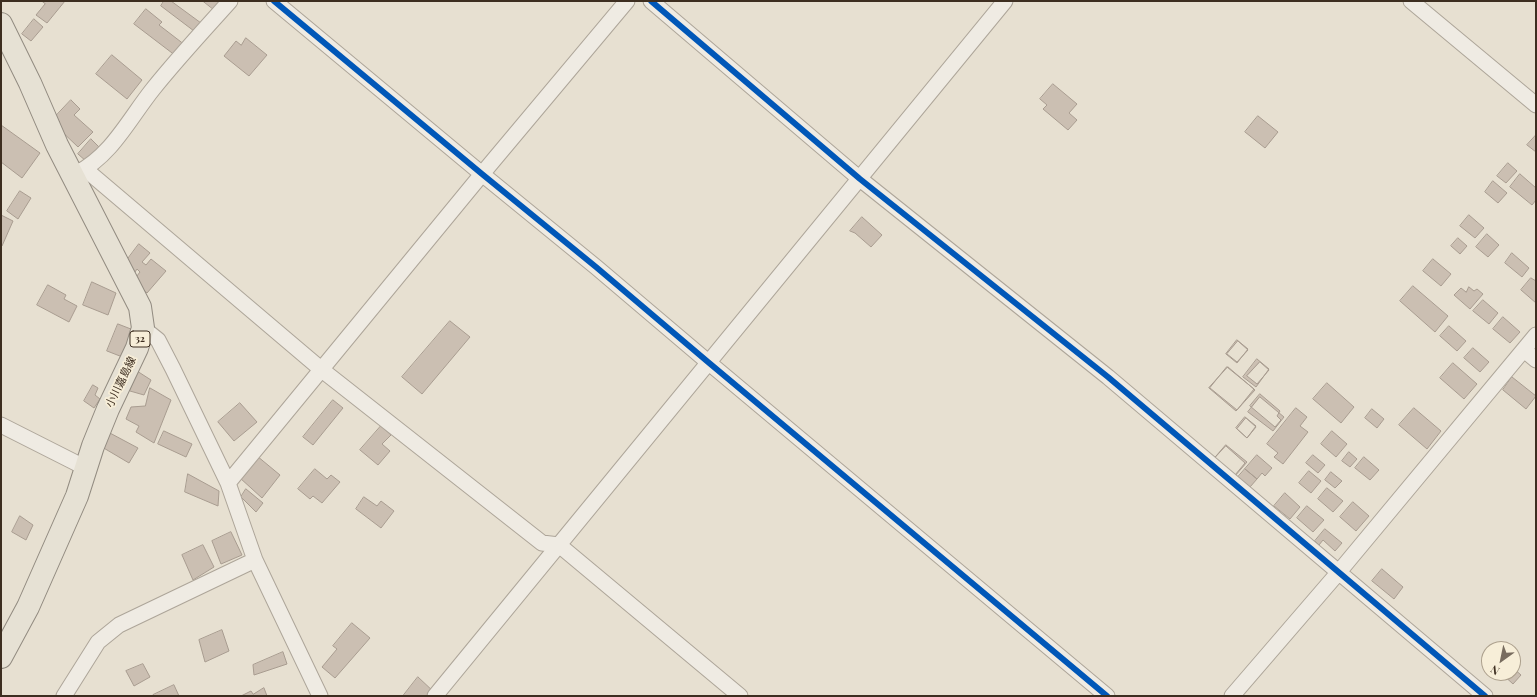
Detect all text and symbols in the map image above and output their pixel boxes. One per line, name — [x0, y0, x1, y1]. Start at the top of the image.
road number: 32 — [130, 331, 150, 347]
street label: 小川嘉島線 — [103, 354, 139, 410]
north arrow — [1481, 641, 1521, 681]
text: N — [1487, 662, 1502, 679]

